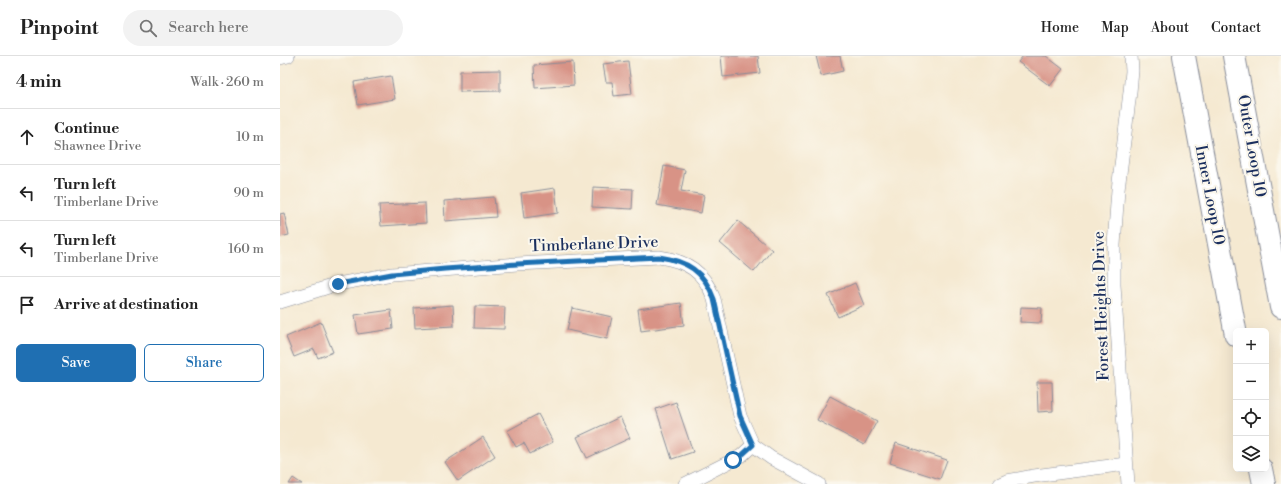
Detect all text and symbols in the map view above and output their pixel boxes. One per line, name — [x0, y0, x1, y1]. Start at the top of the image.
search box — [123, 10, 403, 46]
text: Pinpoint — [20, 16, 99, 40]
icon: search — [137, 17, 159, 39]
text: Search here — [169, 18, 249, 37]
text: Home — [1041, 19, 1079, 37]
text: Map — [1101, 19, 1129, 37]
text: About — [1151, 19, 1189, 37]
text: Contact — [1211, 19, 1261, 37]
text: 4 min — [16, 71, 61, 93]
text: Walk · 260 m — [190, 74, 264, 90]
street label: Outer Loop 10 — [1233, 93, 1271, 199]
text: Continue — [54, 119, 119, 138]
icon: ahead — [16, 126, 38, 148]
text: 10 m — [236, 129, 264, 145]
text: Shawnee Drive — [54, 138, 141, 154]
street label: Inner Loop 10 — [1190, 143, 1230, 247]
text: Turn left — [54, 175, 116, 194]
icon: left — [16, 182, 38, 204]
text: 90 m — [233, 185, 264, 201]
text: Timberlane Drive — [54, 194, 159, 210]
text: Turn left — [54, 231, 116, 250]
street label: Forest Heights Drive — [1088, 231, 1114, 381]
street label: Timberlane Drive — [529, 232, 659, 256]
icon: left — [16, 238, 38, 260]
text: 160 m — [228, 241, 264, 257]
text: Timberlane Drive — [54, 250, 159, 266]
route end — [329, 275, 347, 293]
icon: arrive — [16, 294, 38, 316]
text: Arrive at destination — [54, 295, 198, 314]
map controls — [1233, 328, 1269, 472]
button: + — [1233, 328, 1269, 364]
button: Save — [16, 344, 136, 382]
button: Share — [144, 344, 264, 382]
button: − — [1233, 364, 1269, 400]
button: locate — [1233, 400, 1269, 436]
button: layers — [1233, 436, 1269, 472]
route start — [724, 451, 742, 469]

